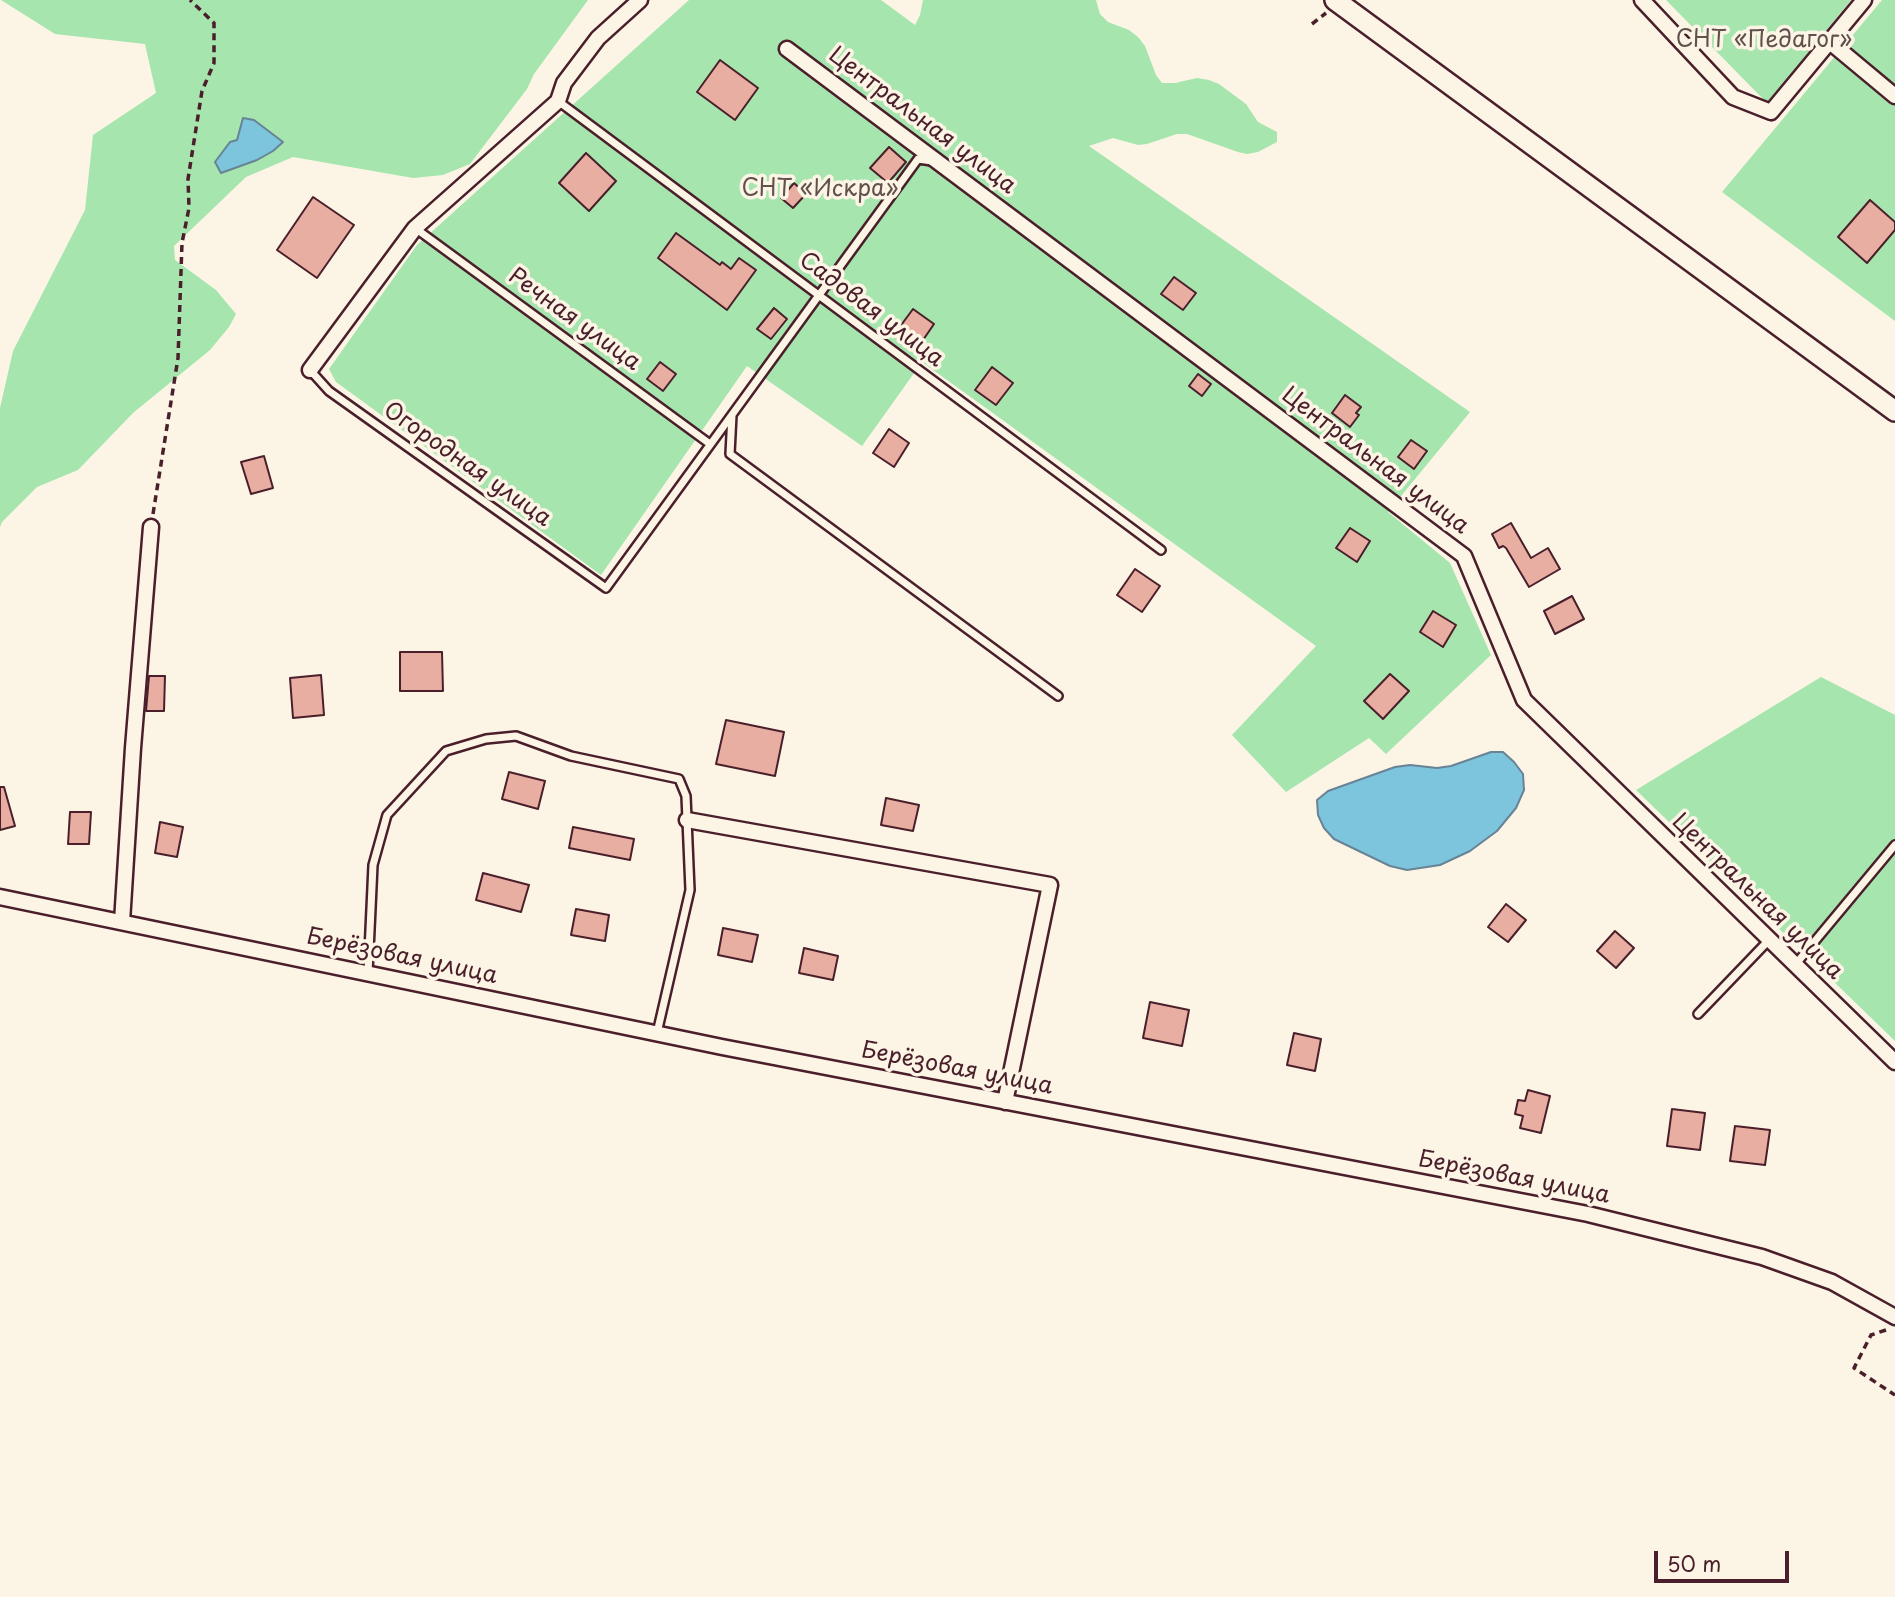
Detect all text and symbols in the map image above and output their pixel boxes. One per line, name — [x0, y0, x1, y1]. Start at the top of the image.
park label: СНТ «Педагог» — [1676, 27, 1852, 55]
street label: Центральная улица — [823, 42, 1021, 200]
park label: СНТ «Искра» — [742, 176, 898, 204]
street label: Садовая улица — [793, 247, 949, 373]
street label: Речная улица — [503, 263, 645, 377]
street label: Центральная улица — [1276, 382, 1474, 540]
street label: Огородная улица — [378, 397, 556, 533]
street label: Центральная улица — [1666, 808, 1848, 986]
street label: Берёзовая улица — [304, 923, 500, 991]
street label: Берёзовая улица — [859, 1037, 1055, 1101]
street label: Берёзовая улица — [1416, 1146, 1612, 1210]
scale bar — [1657, 1538, 1792, 1582]
text: 50 m — [1667, 1547, 1721, 1579]

